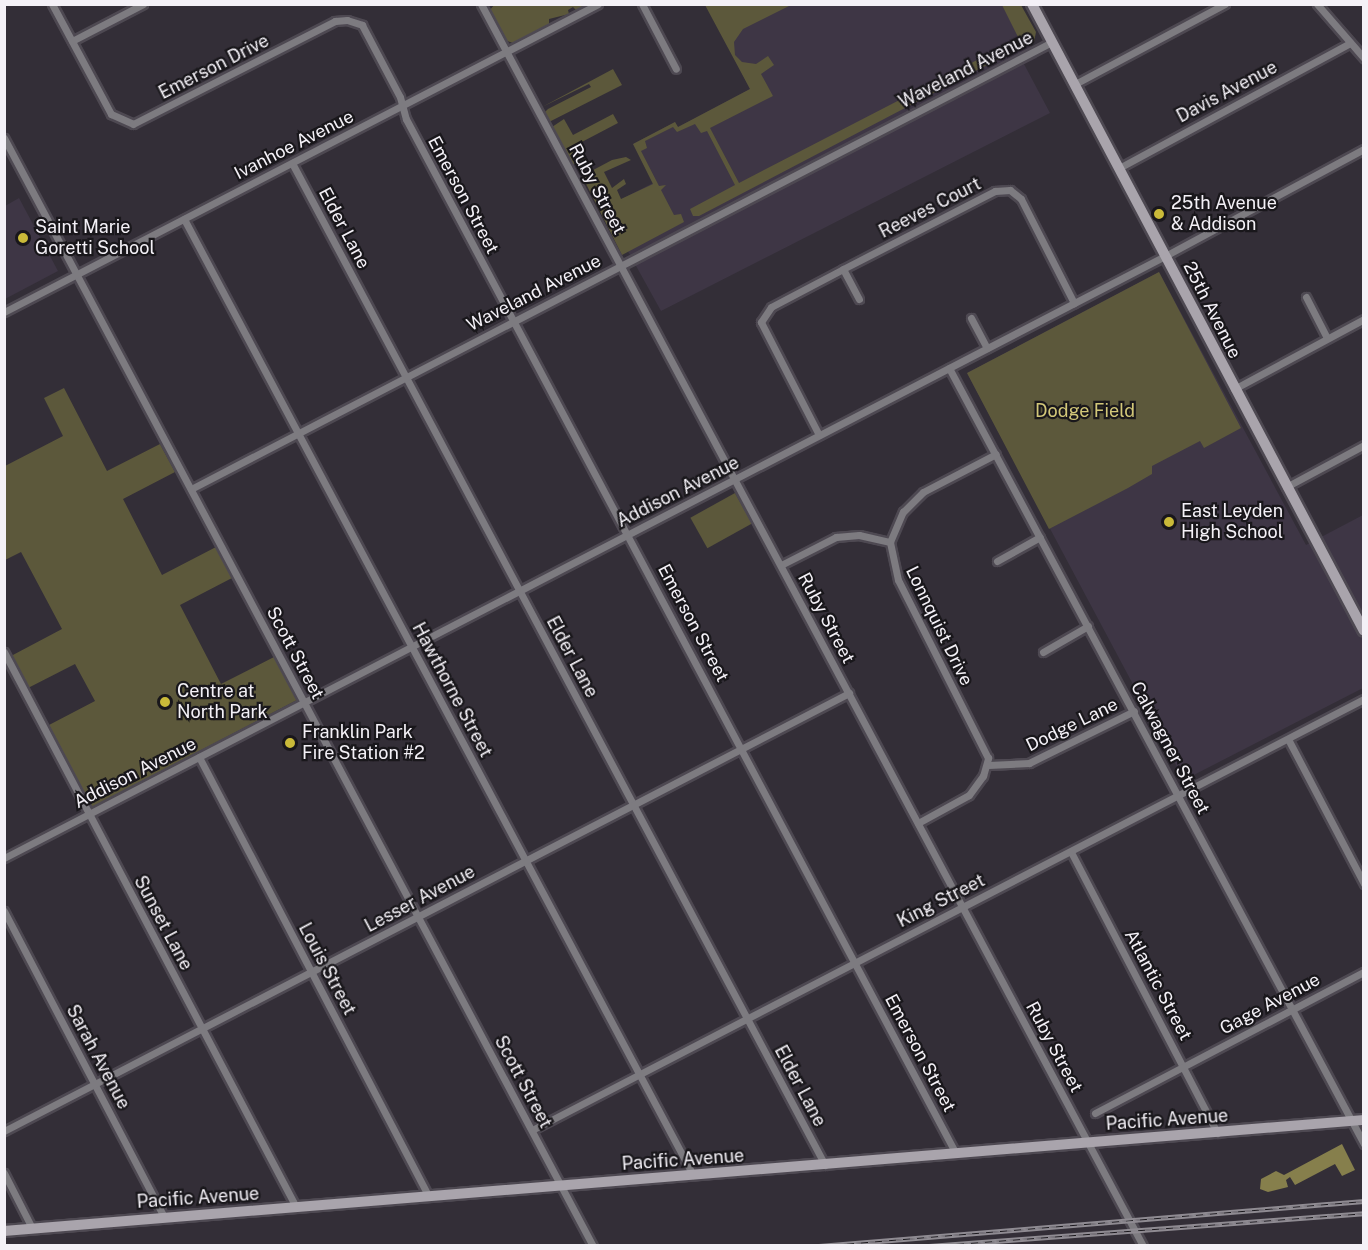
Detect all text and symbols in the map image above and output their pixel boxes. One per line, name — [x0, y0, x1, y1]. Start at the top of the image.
street label: Waveland Avenue — [895, 27, 1037, 113]
street label: Emerson Drive — [155, 30, 273, 104]
street label: Davis Avenue — [1173, 56, 1281, 128]
street label: Ivanhoe Avenue — [231, 106, 357, 184]
street label: Emerson Street — [423, 132, 503, 258]
street label: Ruby Street — [564, 140, 630, 238]
street label: Reeves Court — [875, 173, 985, 243]
street label: Elder Lane — [314, 184, 374, 272]
place label: 25th Avenue & Addison — [1171, 193, 1277, 236]
marker: 25th Avenue & Addison — [1152, 207, 1166, 221]
place label: Saint Marie Goretti School — [35, 217, 155, 260]
marker: Saint Marie Goretti School — [16, 231, 30, 245]
street label: Waveland Avenue — [463, 250, 605, 336]
street label: 25th Avenue — [1178, 258, 1246, 362]
park label: Dodge Field — [1035, 400, 1135, 422]
street label: Addison Avenue — [613, 452, 743, 532]
place label: East Leyden High School — [1181, 501, 1283, 544]
marker: East Leyden High School — [1162, 515, 1176, 529]
street label: Emerson Street — [653, 560, 733, 686]
street label: Lonnquist Drive — [901, 563, 977, 689]
street label: Ruby Street — [793, 569, 859, 667]
street label: Scott Street — [262, 603, 328, 703]
street label: Elder Lane — [542, 613, 602, 701]
street label: Hawthorne Street — [407, 619, 497, 761]
street label: Calwagner Street — [1126, 678, 1214, 818]
place label: Centre at North Park — [177, 681, 268, 724]
street label: Dodge Lane — [1023, 693, 1121, 757]
marker: Centre at North Park — [158, 695, 172, 709]
place label: Franklin Park Fire Station #2 — [302, 722, 425, 764]
street label: Addison Avenue — [70, 733, 200, 813]
marker: Franklin Park Fire Station #2 — [283, 736, 297, 750]
street label: Lesser Avenue — [361, 861, 479, 937]
street label: King Street — [894, 870, 988, 932]
street label: Sunset Lane — [129, 872, 197, 974]
street label: Louis Street — [294, 919, 360, 1019]
street label: Atlantic Street — [1120, 926, 1196, 1044]
street label: Gage Avenue — [1216, 969, 1324, 1039]
street label: Emerson Street — [880, 990, 960, 1116]
street label: Ruby Street — [1021, 998, 1087, 1096]
street label: Sarah Avenue — [61, 1001, 135, 1113]
street label: Scott Street — [490, 1032, 556, 1132]
street label: Elder Lane — [770, 1042, 830, 1130]
street label: Pacific Avenue — [1105, 1105, 1229, 1135]
street label: Pacific Avenue — [621, 1145, 745, 1175]
street label: Pacific Avenue — [136, 1183, 260, 1213]

